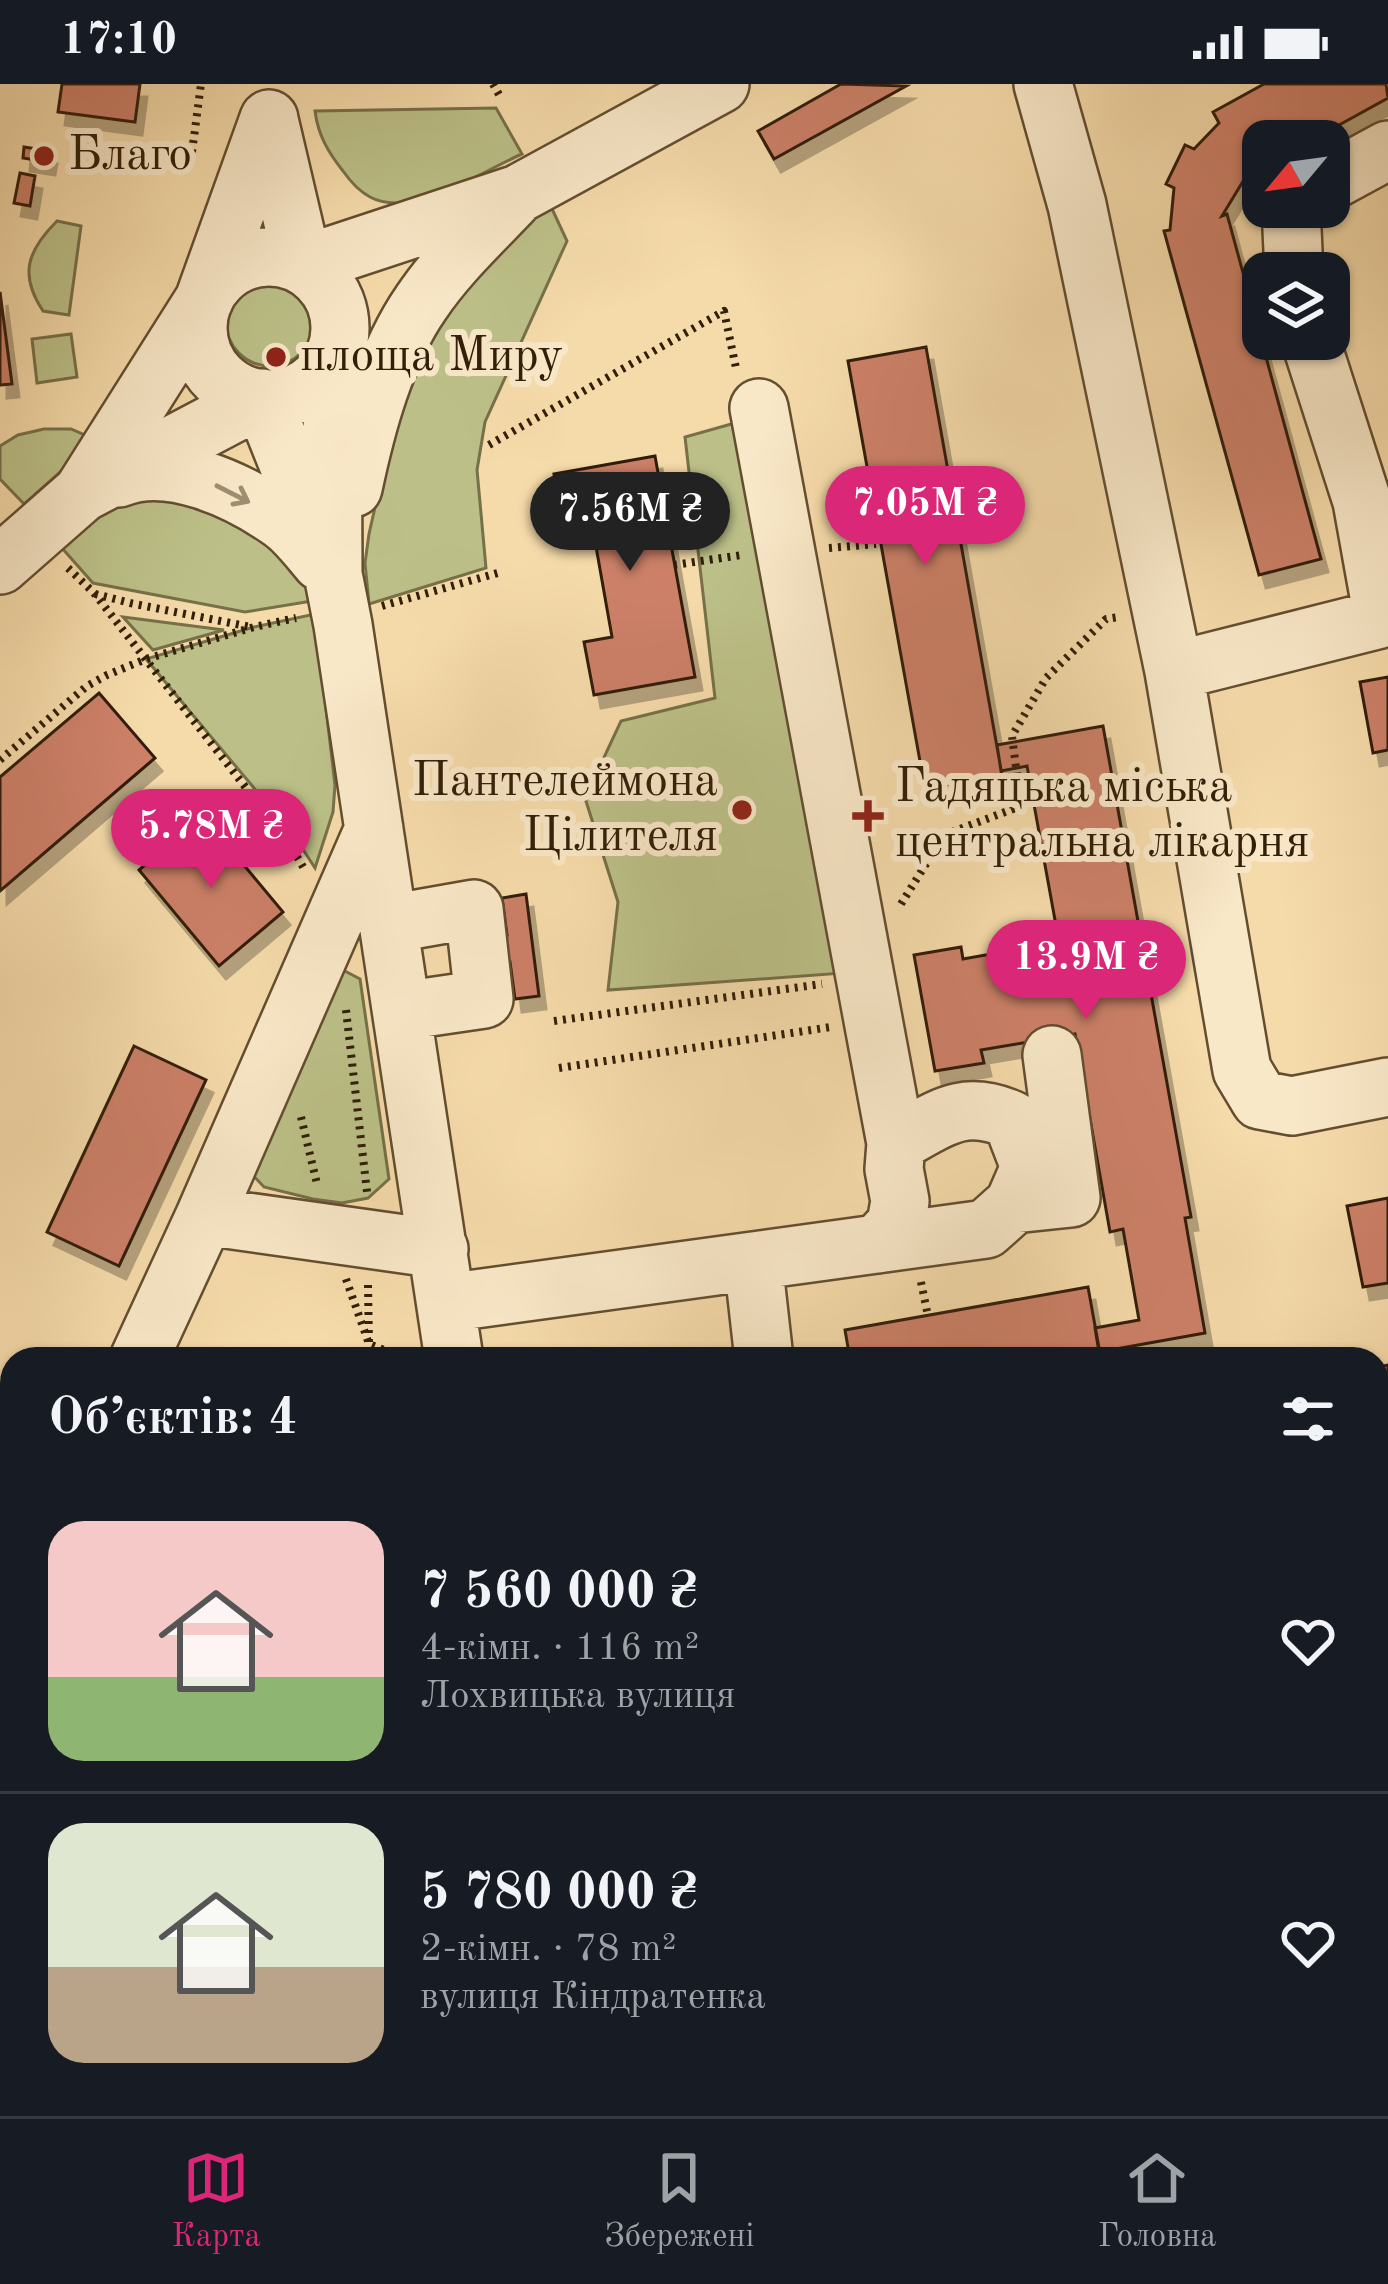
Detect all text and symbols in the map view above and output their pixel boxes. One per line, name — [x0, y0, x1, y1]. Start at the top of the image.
text: 17:10 — [60, 19, 177, 64]
north arrow — [1242, 120, 1350, 228]
map controls — [1242, 120, 1350, 360]
place label: Благо — [68, 132, 192, 180]
marker: Благо — [31, 143, 57, 169]
button: layers — [1242, 252, 1350, 360]
place label: площа Миру — [300, 333, 563, 381]
marker: площа Миру — [263, 344, 289, 370]
pin: 7.05M ₴ — [814, 466, 1036, 568]
pin: 7.56M ₴ — [519, 472, 741, 574]
one-way arrow — [215, 483, 250, 506]
text: 7.05M ₴ — [852, 485, 998, 524]
text: 7.56M ₴ — [557, 491, 703, 530]
place label: Пантелеймона Цілителя — [412, 758, 718, 861]
place label: Гадяцька міська центральна лікарня — [895, 764, 1310, 867]
pin: 5.78M ₴ — [100, 789, 322, 891]
marker: Пантелеймона Цілителя — [729, 797, 755, 823]
marker: Гадяцька міська центральна лікарня — [852, 800, 884, 832]
text: 5.78M ₴ — [138, 808, 284, 847]
pin: 13.9M ₴ — [975, 920, 1197, 1022]
text: 13.9M ₴ — [1013, 939, 1159, 978]
icon: filters — [1275, 1386, 1341, 1452]
text: Об’єктів: 4 — [48, 1394, 298, 1445]
text: 7 560 000 ₴ — [420, 1568, 698, 1619]
icon: home — [144, 1569, 288, 1713]
icon: heart — [1275, 1608, 1341, 1674]
text: 4-кімн. · 116 m² — [420, 1629, 699, 1668]
text: Лохвицька вулиця — [420, 1677, 736, 1716]
text: 5 780 000 ₴ — [420, 1869, 698, 1920]
icon: home — [144, 1871, 288, 2015]
icon: heart — [1275, 1910, 1341, 1976]
text: 2-кімн. · 78 m² — [420, 1930, 677, 1969]
text: вулиця Кіндратенка — [420, 1978, 766, 2017]
tab: Карта — [172, 2145, 261, 2258]
tab: Збережені — [604, 2145, 754, 2258]
tab: Головна — [1098, 2145, 1216, 2258]

